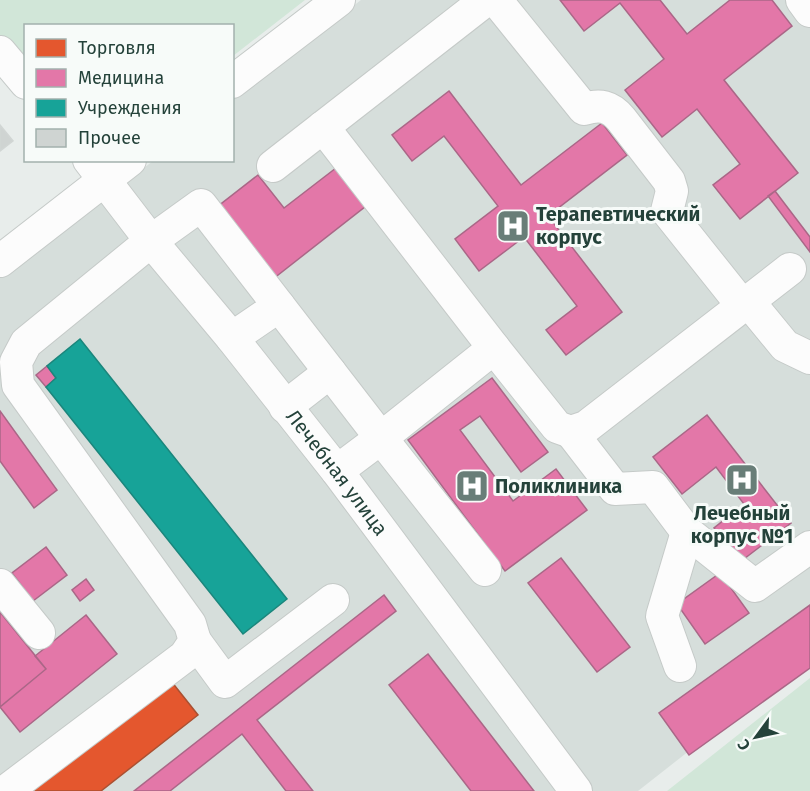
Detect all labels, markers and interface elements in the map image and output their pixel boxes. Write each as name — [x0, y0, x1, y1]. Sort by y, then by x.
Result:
legend — [24, 24, 234, 162]
text: Торговля — [78, 37, 156, 59]
text: Медицина — [78, 67, 164, 89]
text: Учреждения — [78, 97, 182, 119]
text: Прочее — [78, 127, 141, 149]
place label: Терапевтический корпус — [536, 202, 700, 249]
hospital icon: Терапевтический корпус — [495, 208, 531, 244]
street label: Лечебная улица — [281, 405, 393, 540]
hospital icon: Лечебный корпус №1 — [724, 462, 760, 498]
hospital icon: Поликлиника — [454, 468, 490, 504]
place label: Поликлиника — [495, 474, 622, 498]
place label: Лечебный корпус №1 — [691, 501, 793, 548]
north arrow — [726, 707, 786, 767]
text: С — [733, 735, 754, 754]

